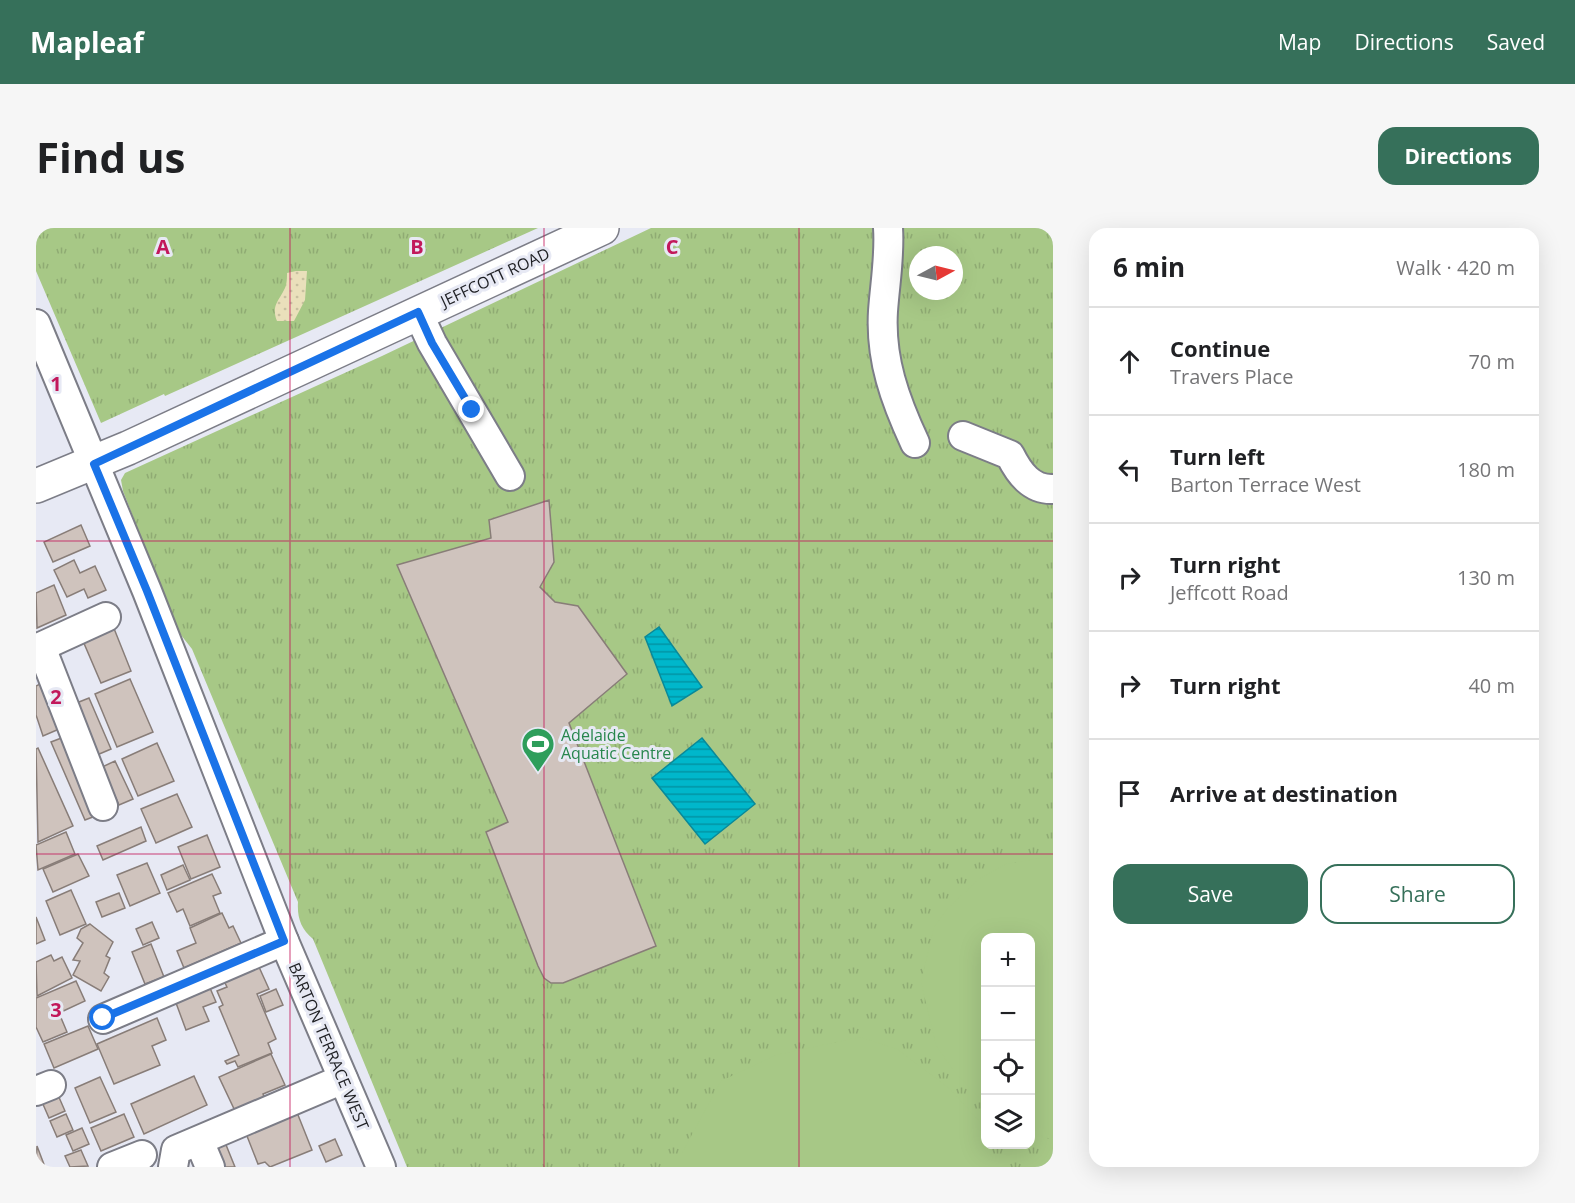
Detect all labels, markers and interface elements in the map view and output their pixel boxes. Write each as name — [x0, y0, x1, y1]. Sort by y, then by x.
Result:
text: Mapleaf — [30, 23, 144, 61]
text: Map — [1278, 28, 1321, 56]
text: Directions — [1354, 28, 1454, 56]
text: Saved — [1487, 28, 1545, 56]
button: Directions — [1378, 127, 1539, 185]
text: Find us — [36, 128, 185, 185]
text: A — [156, 233, 170, 260]
text: B — [410, 233, 424, 260]
text: C — [666, 233, 679, 260]
street label: JEFFCOTT ROAD — [435, 242, 553, 313]
north arrow — [909, 246, 963, 300]
text: 6 min — [1113, 249, 1185, 285]
text: Walk · 420 m — [1396, 254, 1515, 281]
text: Continue — [1170, 333, 1270, 363]
icon: ahead — [1113, 345, 1146, 378]
text: 70 m — [1468, 348, 1515, 375]
text: Travers Place — [1170, 363, 1293, 390]
text: 1 — [50, 370, 62, 397]
route end — [458, 396, 484, 422]
text: Turn left — [1170, 441, 1265, 471]
icon: left — [1113, 453, 1146, 486]
text: 180 m — [1457, 456, 1515, 483]
text: Barton Terrace West — [1170, 471, 1361, 498]
text: Turn right — [1170, 549, 1281, 579]
icon: right — [1113, 561, 1146, 594]
text: 130 m — [1457, 564, 1515, 591]
text: Jeffcott Road — [1170, 579, 1289, 606]
icon: right — [1113, 669, 1146, 702]
text: Turn right — [1170, 670, 1281, 700]
text: 40 m — [1468, 672, 1515, 699]
text: 2 — [50, 683, 62, 710]
place label: Adelaide Aquatic Centre — [561, 724, 671, 764]
sports icon: Adelaide Aquatic Centre — [520, 726, 556, 773]
icon: arrive — [1113, 777, 1146, 810]
text: Arrive at destination — [1170, 778, 1398, 808]
button: Save — [1113, 864, 1308, 924]
button: Share — [1320, 864, 1515, 924]
map controls — [981, 933, 1035, 1149]
button: + — [981, 933, 1035, 987]
street label: BARTON TERRACE WEST — [284, 959, 374, 1133]
button: − — [981, 987, 1035, 1041]
text: 3 — [50, 996, 62, 1023]
route start — [89, 1004, 115, 1030]
button: locate — [981, 1041, 1035, 1095]
button: layers — [981, 1095, 1035, 1149]

